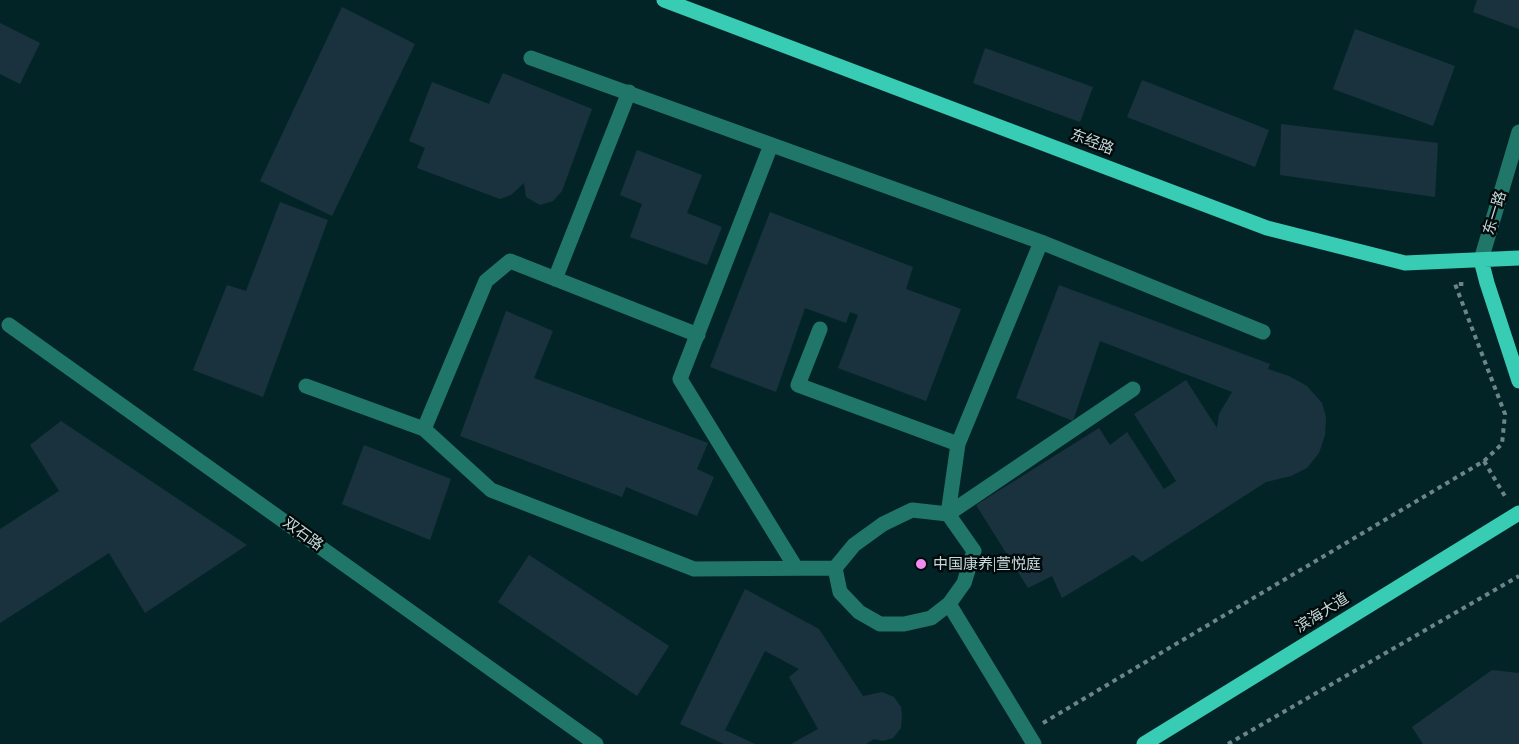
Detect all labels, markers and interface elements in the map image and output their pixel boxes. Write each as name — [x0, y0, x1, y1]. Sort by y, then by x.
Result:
street label: 东经路 — [1068, 126, 1116, 158]
street label: 东一路 — [1480, 189, 1510, 237]
street label: 双石路 — [280, 513, 326, 555]
place label: 中国康养|萱悦庭 — [933, 555, 1041, 573]
marker: 中国康养|萱悦庭 — [914, 557, 928, 571]
street label: 滨海大道 — [1292, 589, 1352, 637]

